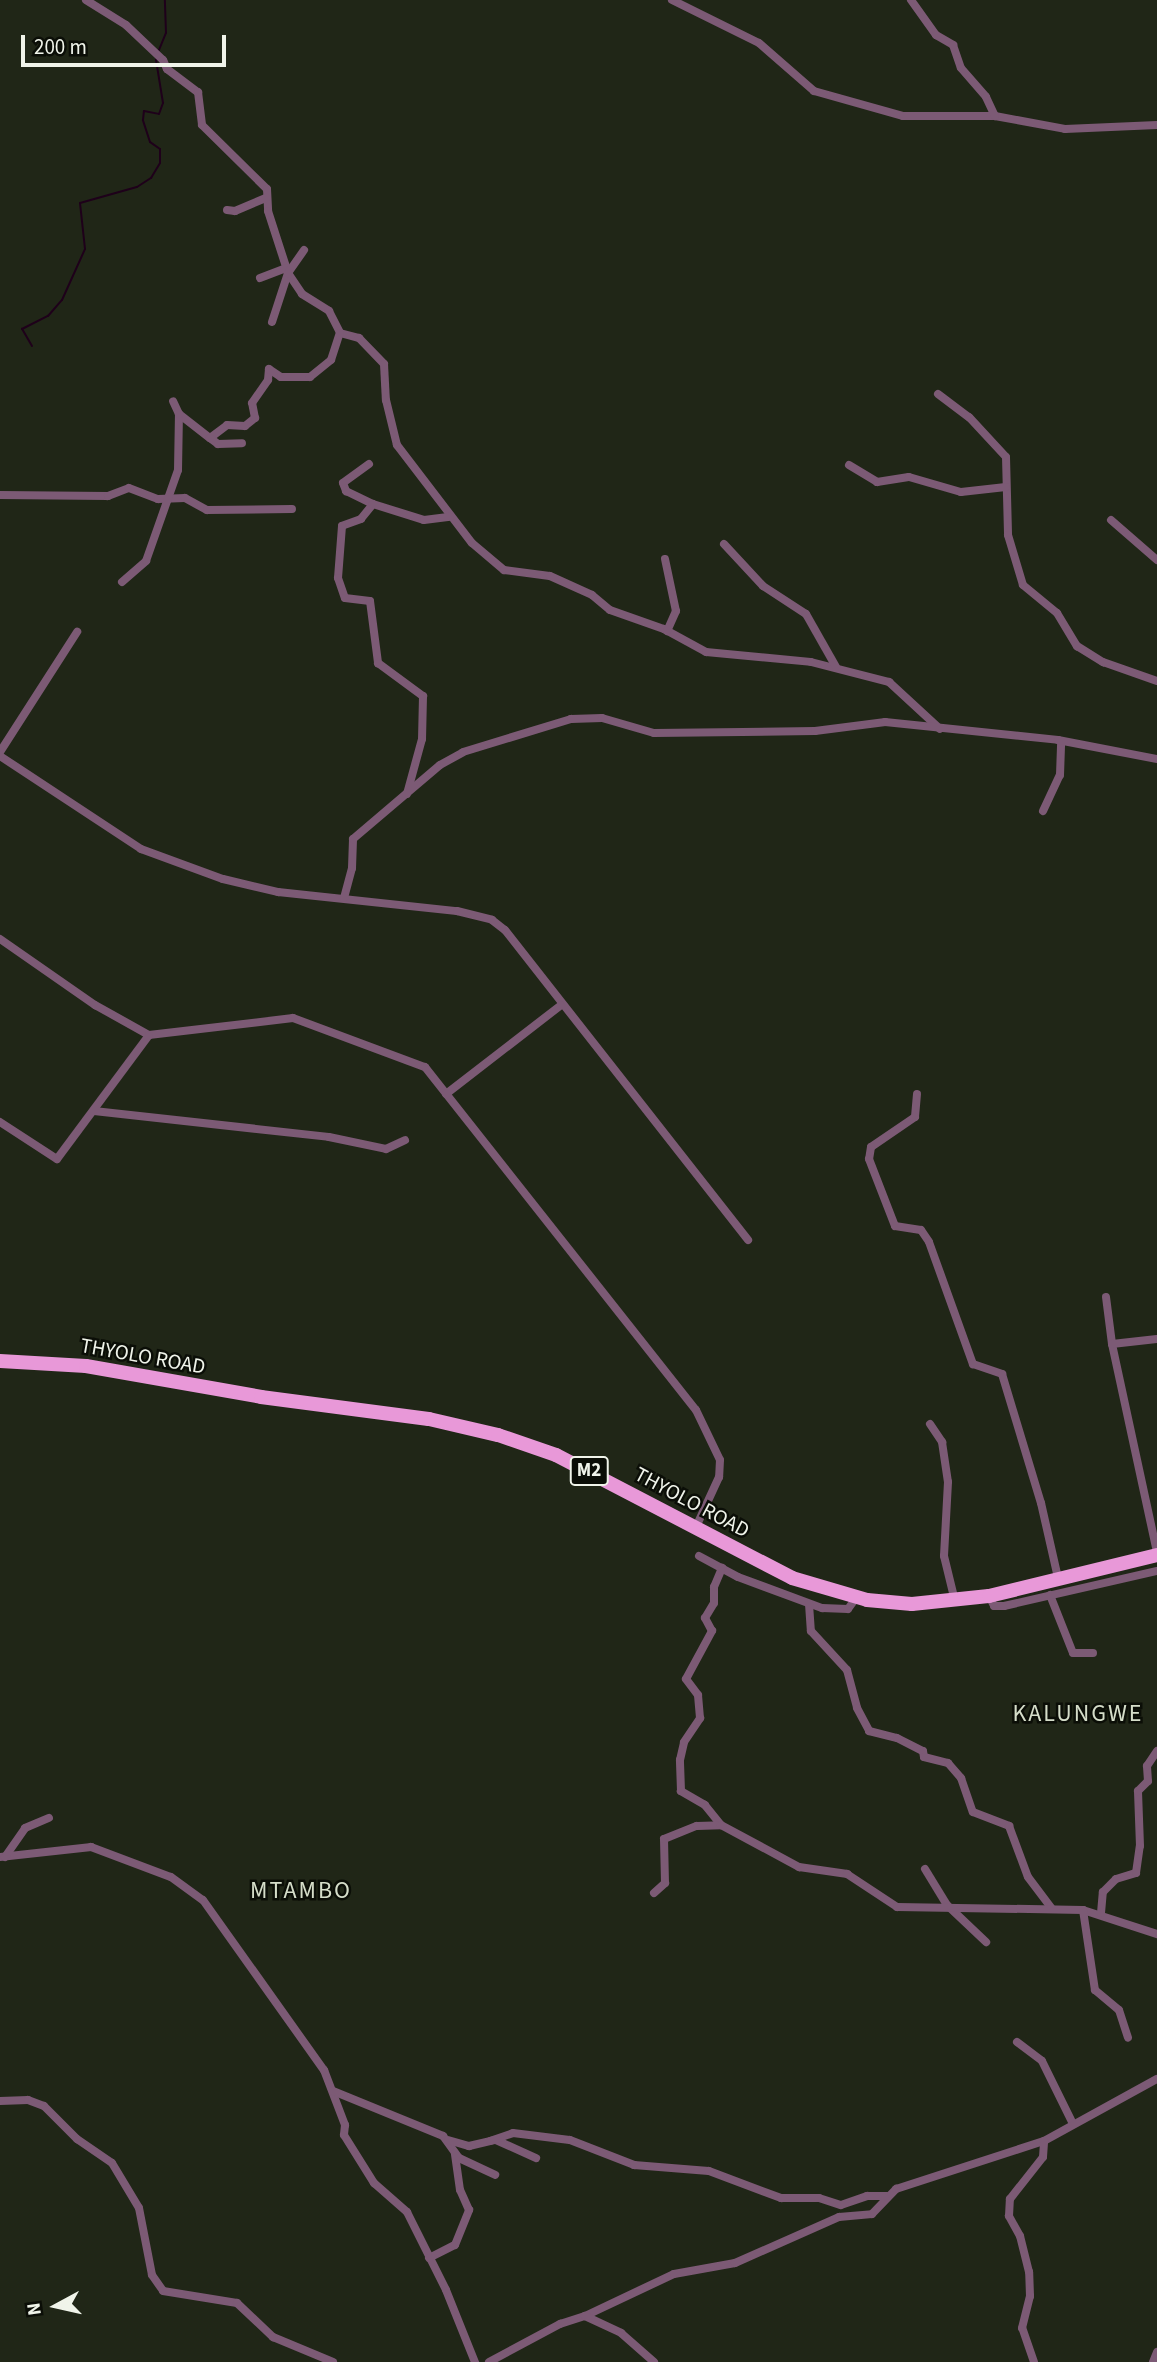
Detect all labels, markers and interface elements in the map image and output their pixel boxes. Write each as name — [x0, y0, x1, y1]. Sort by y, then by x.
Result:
scale bar — [24, 21, 229, 65]
text: 200 m — [34, 32, 87, 62]
street label: THYOLO ROAD — [79, 1333, 207, 1379]
road number: M2 — [568, 1456, 610, 1486]
street label: THYOLO ROAD — [630, 1461, 754, 1543]
district label: KALUNGWE — [1014, 1700, 1142, 1728]
district label: MTAMBO — [251, 1877, 351, 1905]
north arrow — [21, 2271, 91, 2341]
text: N — [20, 2301, 49, 2317]

